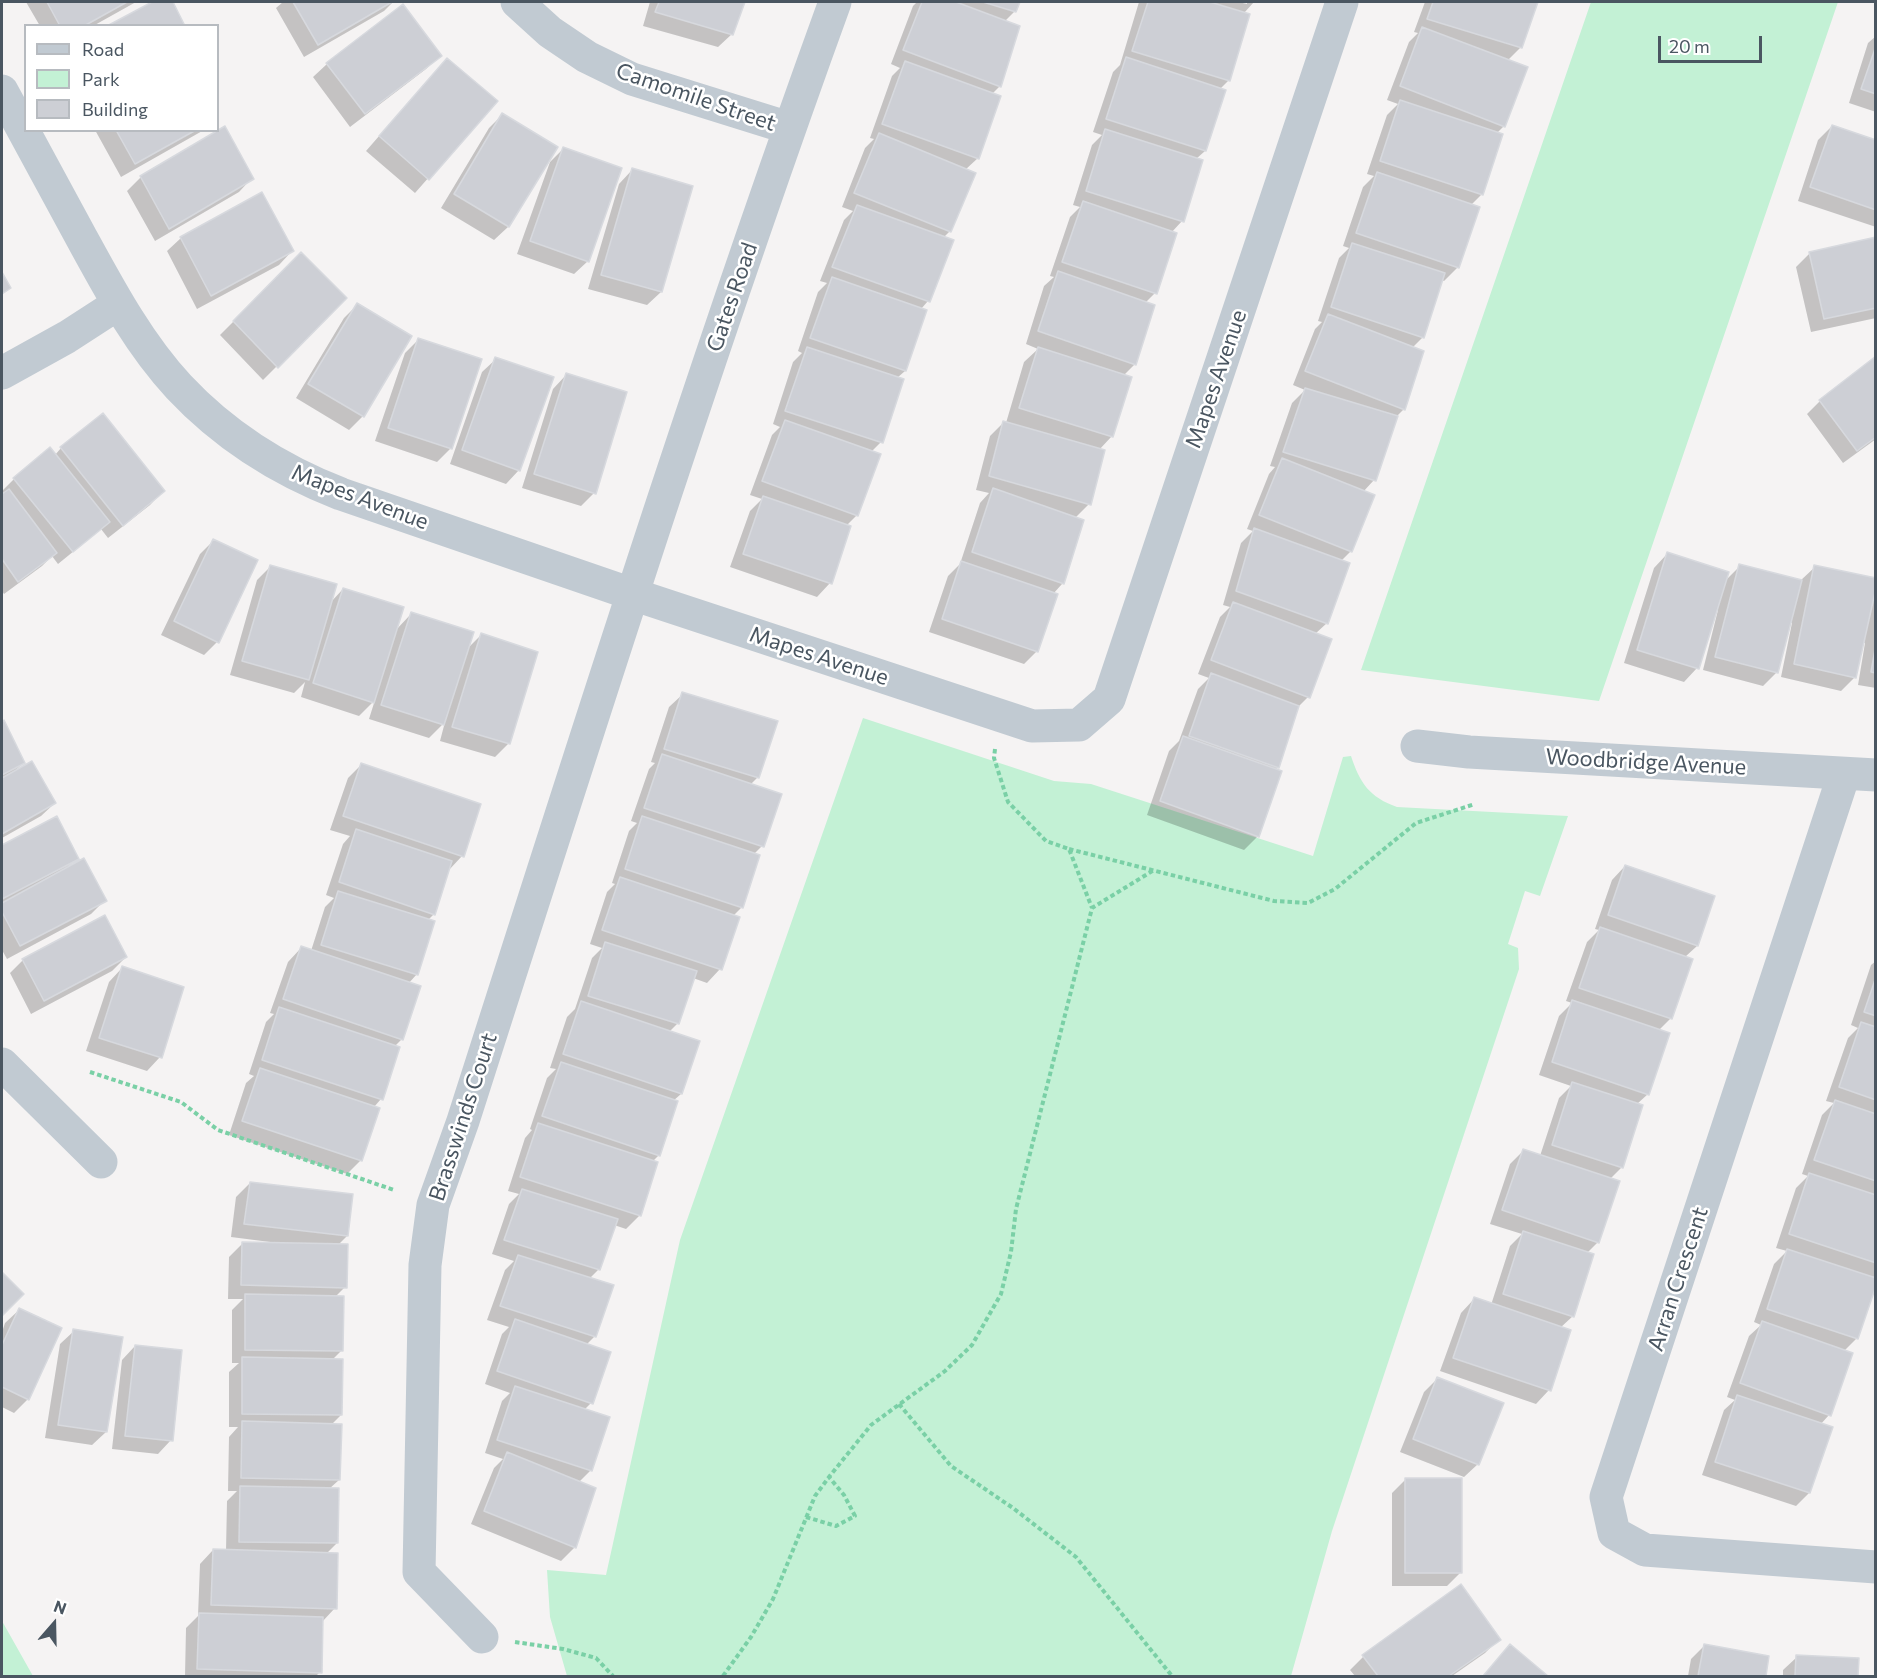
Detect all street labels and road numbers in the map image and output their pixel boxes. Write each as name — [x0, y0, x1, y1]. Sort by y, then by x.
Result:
street label: Camomile Street — [613, 57, 779, 137]
street label: Gates Road — [701, 239, 763, 355]
street label: Mapes Avenue — [1180, 306, 1252, 452]
street label: Mapes Avenue — [288, 459, 432, 535]
street label: Mapes Avenue — [746, 621, 892, 691]
street label: Woodbridge Avenue — [1545, 744, 1747, 780]
street label: Brasswinds Court — [423, 1030, 503, 1204]
street label: Arran Crescent — [1642, 1204, 1714, 1354]

